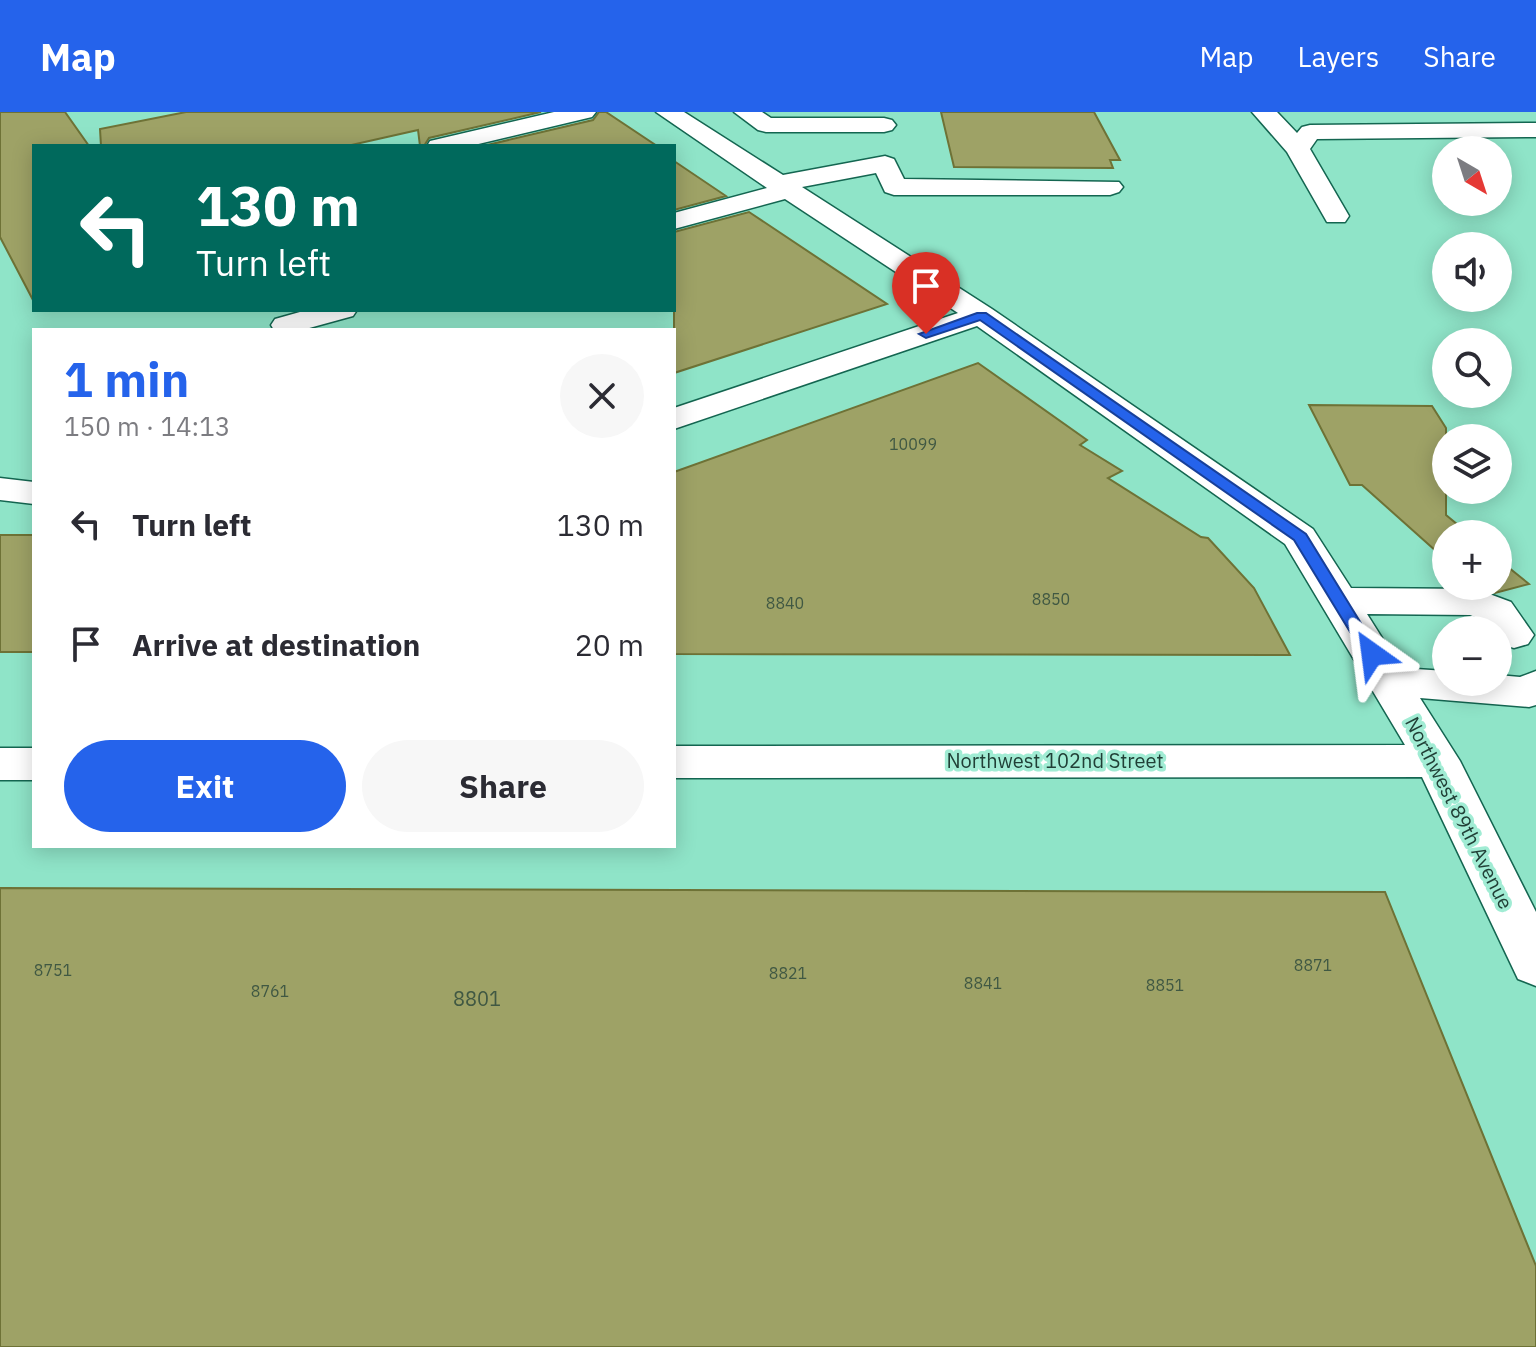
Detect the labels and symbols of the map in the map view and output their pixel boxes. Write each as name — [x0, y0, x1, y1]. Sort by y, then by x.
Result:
north arrow — [1432, 136, 1512, 216]
pin — [892, 252, 960, 334]
house number: 10099 — [889, 434, 937, 454]
house number: 8850 — [1032, 589, 1070, 609]
house number: 8840 — [766, 593, 804, 613]
position arrow — [1330, 612, 1414, 696]
street label: Northwest 89th Avenue — [1399, 712, 1520, 914]
street label: Northwest 102nd Street — [946, 747, 1164, 774]
house number: 8871 — [1294, 955, 1332, 975]
house number: 8751 — [34, 960, 72, 980]
house number: 8821 — [769, 963, 807, 983]
house number: 8841 — [964, 973, 1002, 993]
house number: 8851 — [1146, 975, 1184, 995]
house number: 8761 — [251, 981, 289, 1001]
house number: 8801 — [453, 985, 501, 1012]

